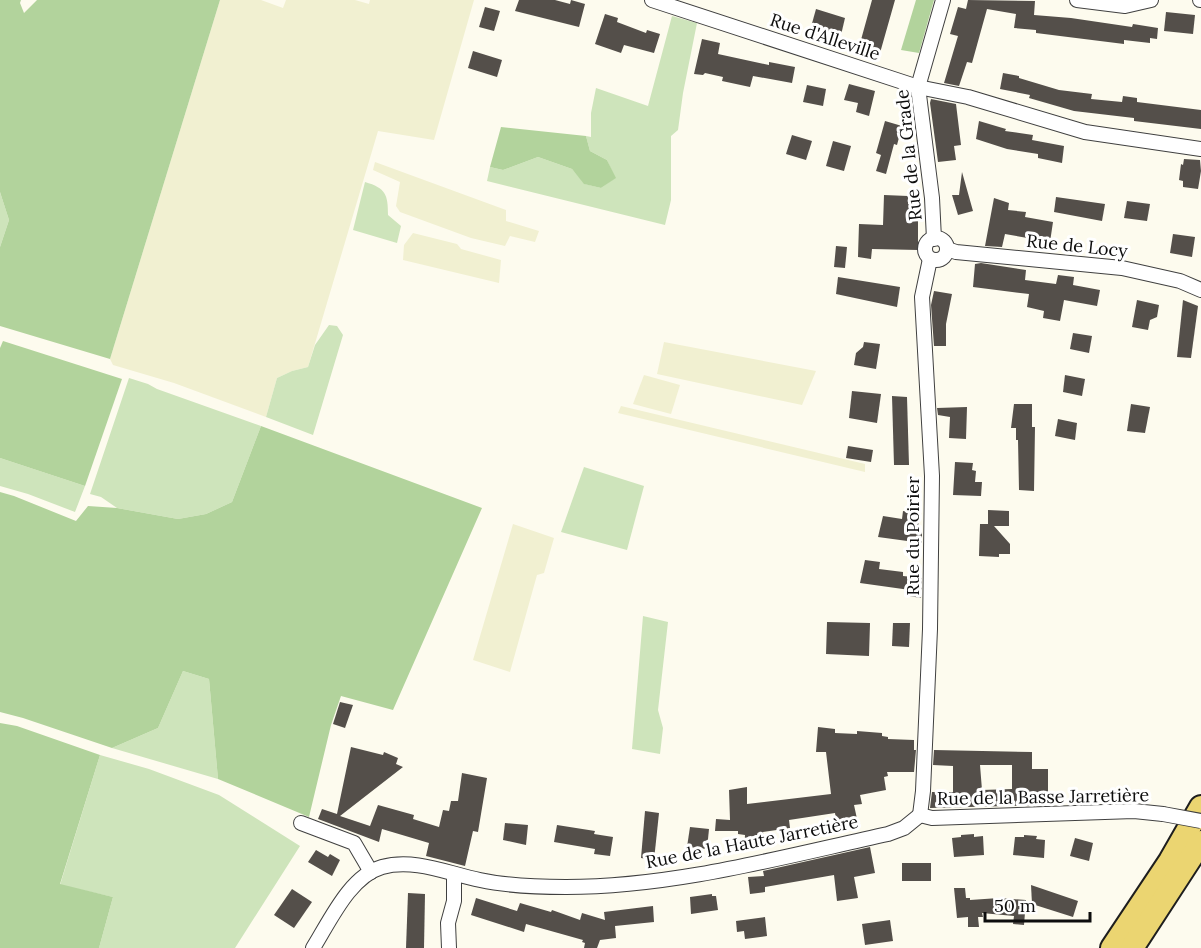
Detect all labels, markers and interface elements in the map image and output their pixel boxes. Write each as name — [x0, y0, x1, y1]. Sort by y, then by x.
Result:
street label: Rue d'Alleville — [767, 8, 883, 65]
street label: Rue de la Grade — [890, 88, 927, 222]
street label: Rue de Locy — [1025, 229, 1129, 262]
street label: Rue du Poirier — [901, 476, 924, 596]
street label: Rue de la Basse Jarretière — [937, 783, 1150, 810]
street label: Rue de la Haute Jarretière — [644, 810, 860, 873]
scale bar — [985, 885, 1090, 923]
text: 50 m — [994, 894, 1036, 917]

